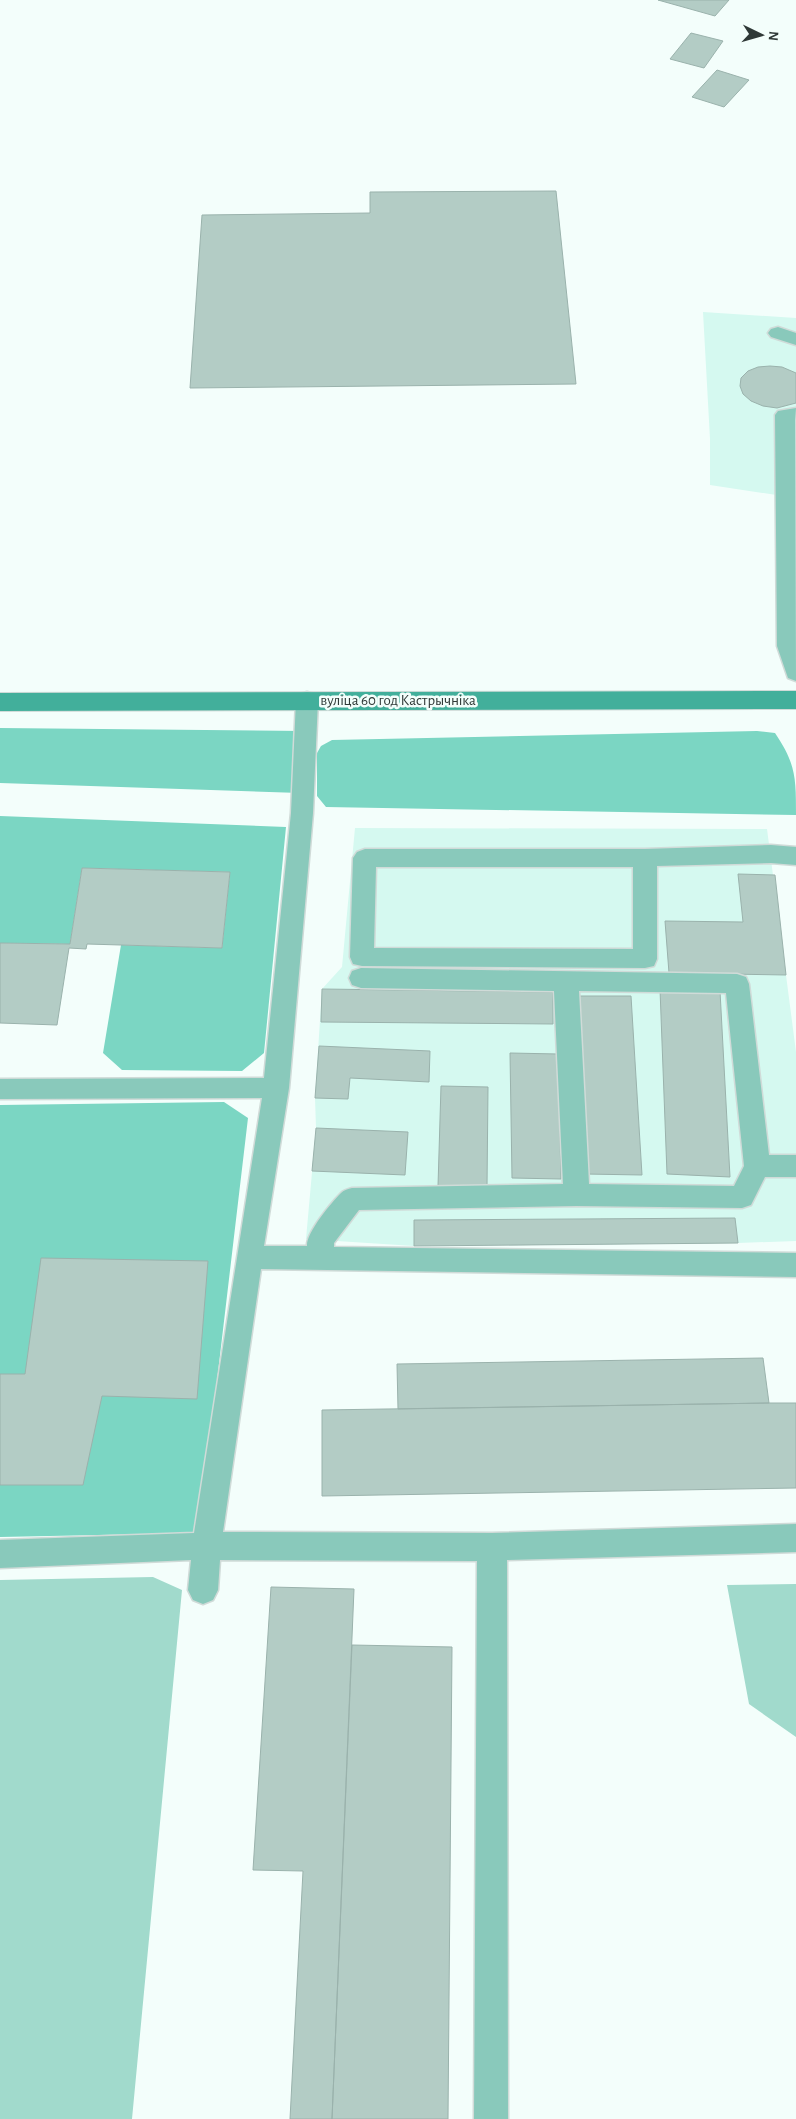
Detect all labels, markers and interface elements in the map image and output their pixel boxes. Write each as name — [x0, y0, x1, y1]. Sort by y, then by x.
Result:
north arrow — [736, 10, 786, 60]
text: N — [766, 31, 780, 42]
street label: вуліца 60 год Кастрычніка — [320, 693, 476, 708]

